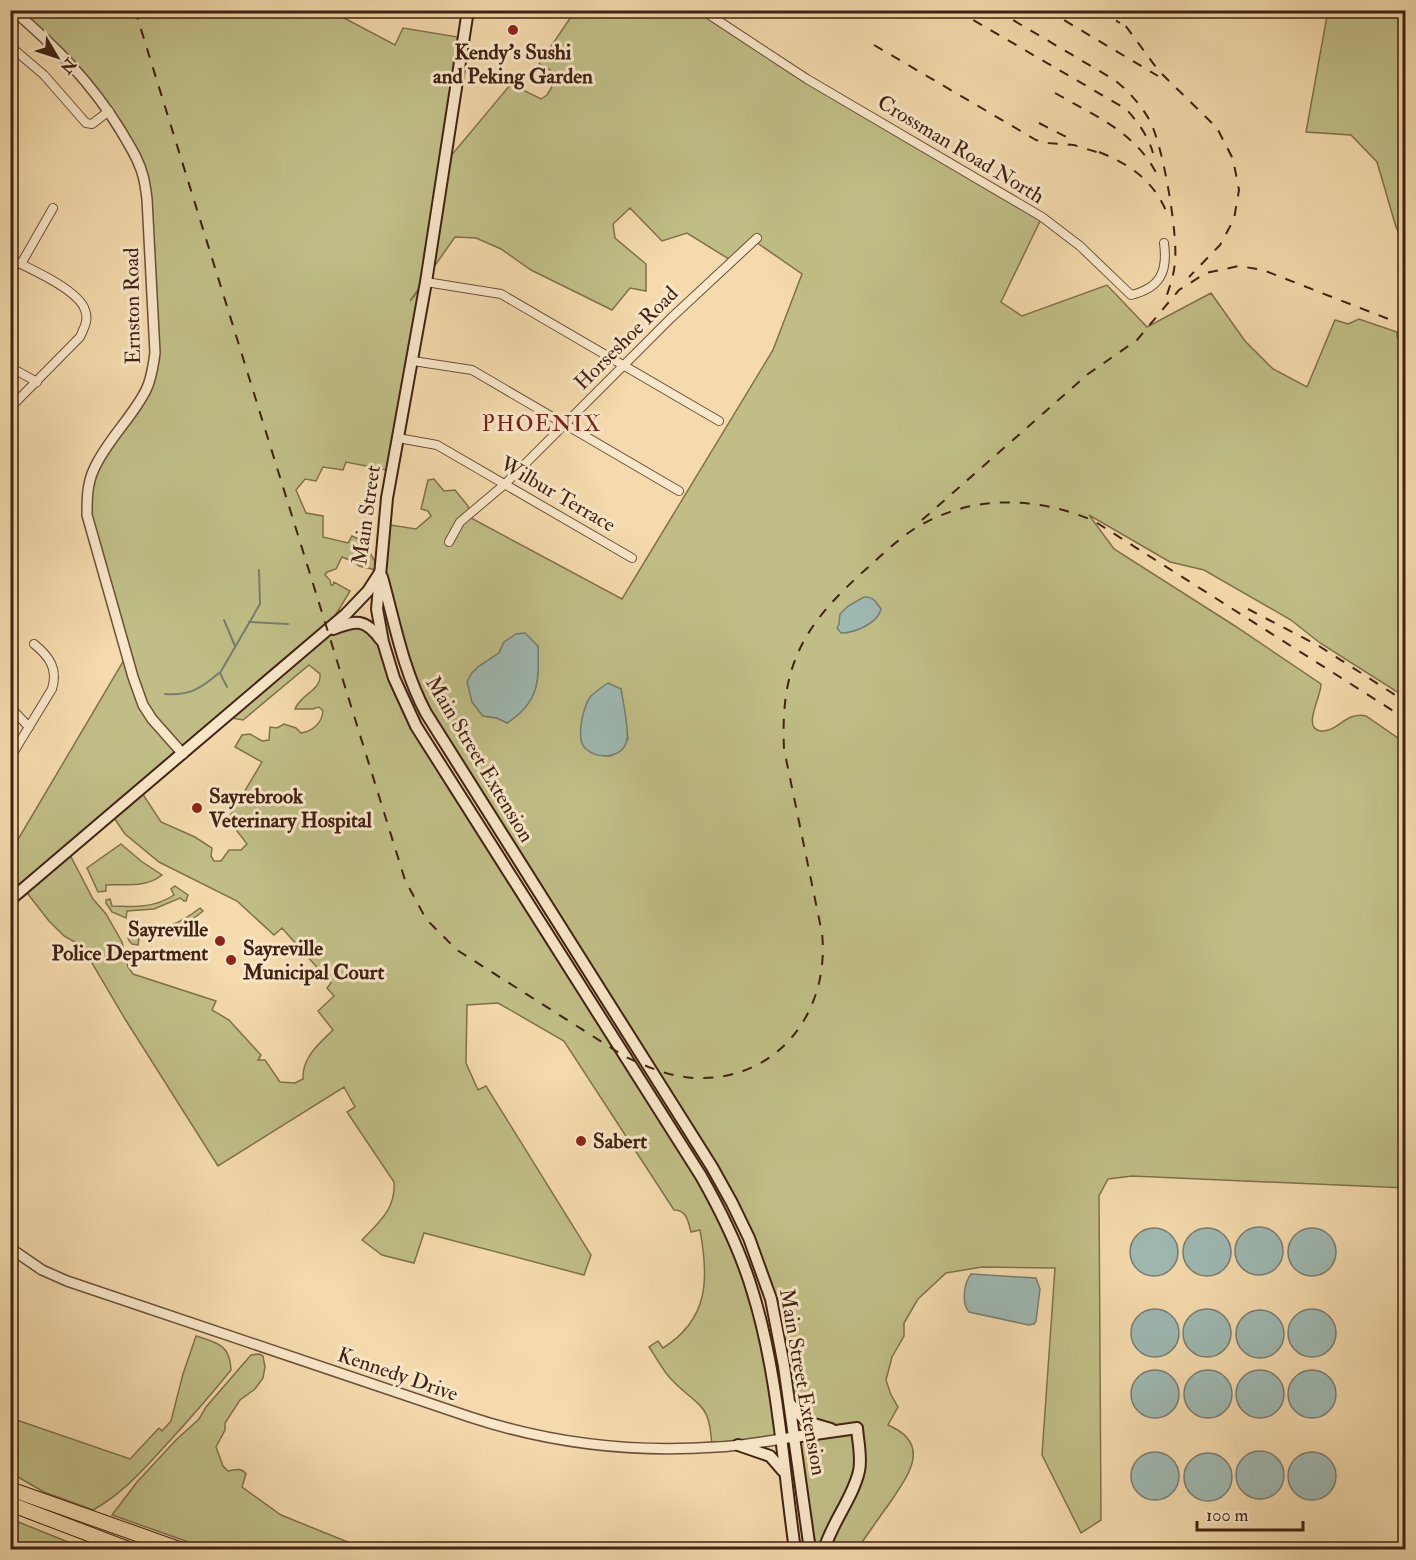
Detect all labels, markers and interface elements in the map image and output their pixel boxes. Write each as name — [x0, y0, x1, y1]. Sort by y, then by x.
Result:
marker: Kendy's Sushi and Peking Garden — [506, 23, 520, 37]
north arrow — [27, 27, 87, 87]
place label: Kendy's Sushi and Peking Garden — [433, 39, 593, 90]
text: N — [55, 53, 81, 78]
street label: Crossman Road North — [872, 89, 1049, 210]
street label: Ernston Road — [118, 247, 147, 365]
street label: Horseshoe Road — [569, 280, 685, 396]
district label: PHOENIX — [482, 410, 602, 438]
street label: Wilbur Terrace — [494, 450, 620, 538]
street label: Main Street — [346, 463, 387, 567]
street label: Main Street Extension — [419, 671, 540, 847]
place label: Sayrebrook Veterinary Hospital — [208, 783, 372, 834]
marker: Sayrebrook Veterinary Hospital — [190, 801, 204, 815]
place label: Sayreville Police Department — [51, 916, 208, 967]
marker: Sayreville Police Department — [213, 934, 227, 948]
place label: Sayreville Municipal Court — [242, 935, 384, 986]
marker: Sayreville Municipal Court — [224, 953, 238, 967]
place label: Sabert — [593, 1128, 647, 1155]
marker: Sabert — [574, 1134, 588, 1148]
street label: Main Street Extension — [773, 1287, 832, 1478]
street label: Kennedy Drive — [334, 1341, 462, 1408]
scale bar — [1197, 1494, 1304, 1532]
text: 100 m — [1206, 1504, 1249, 1527]

